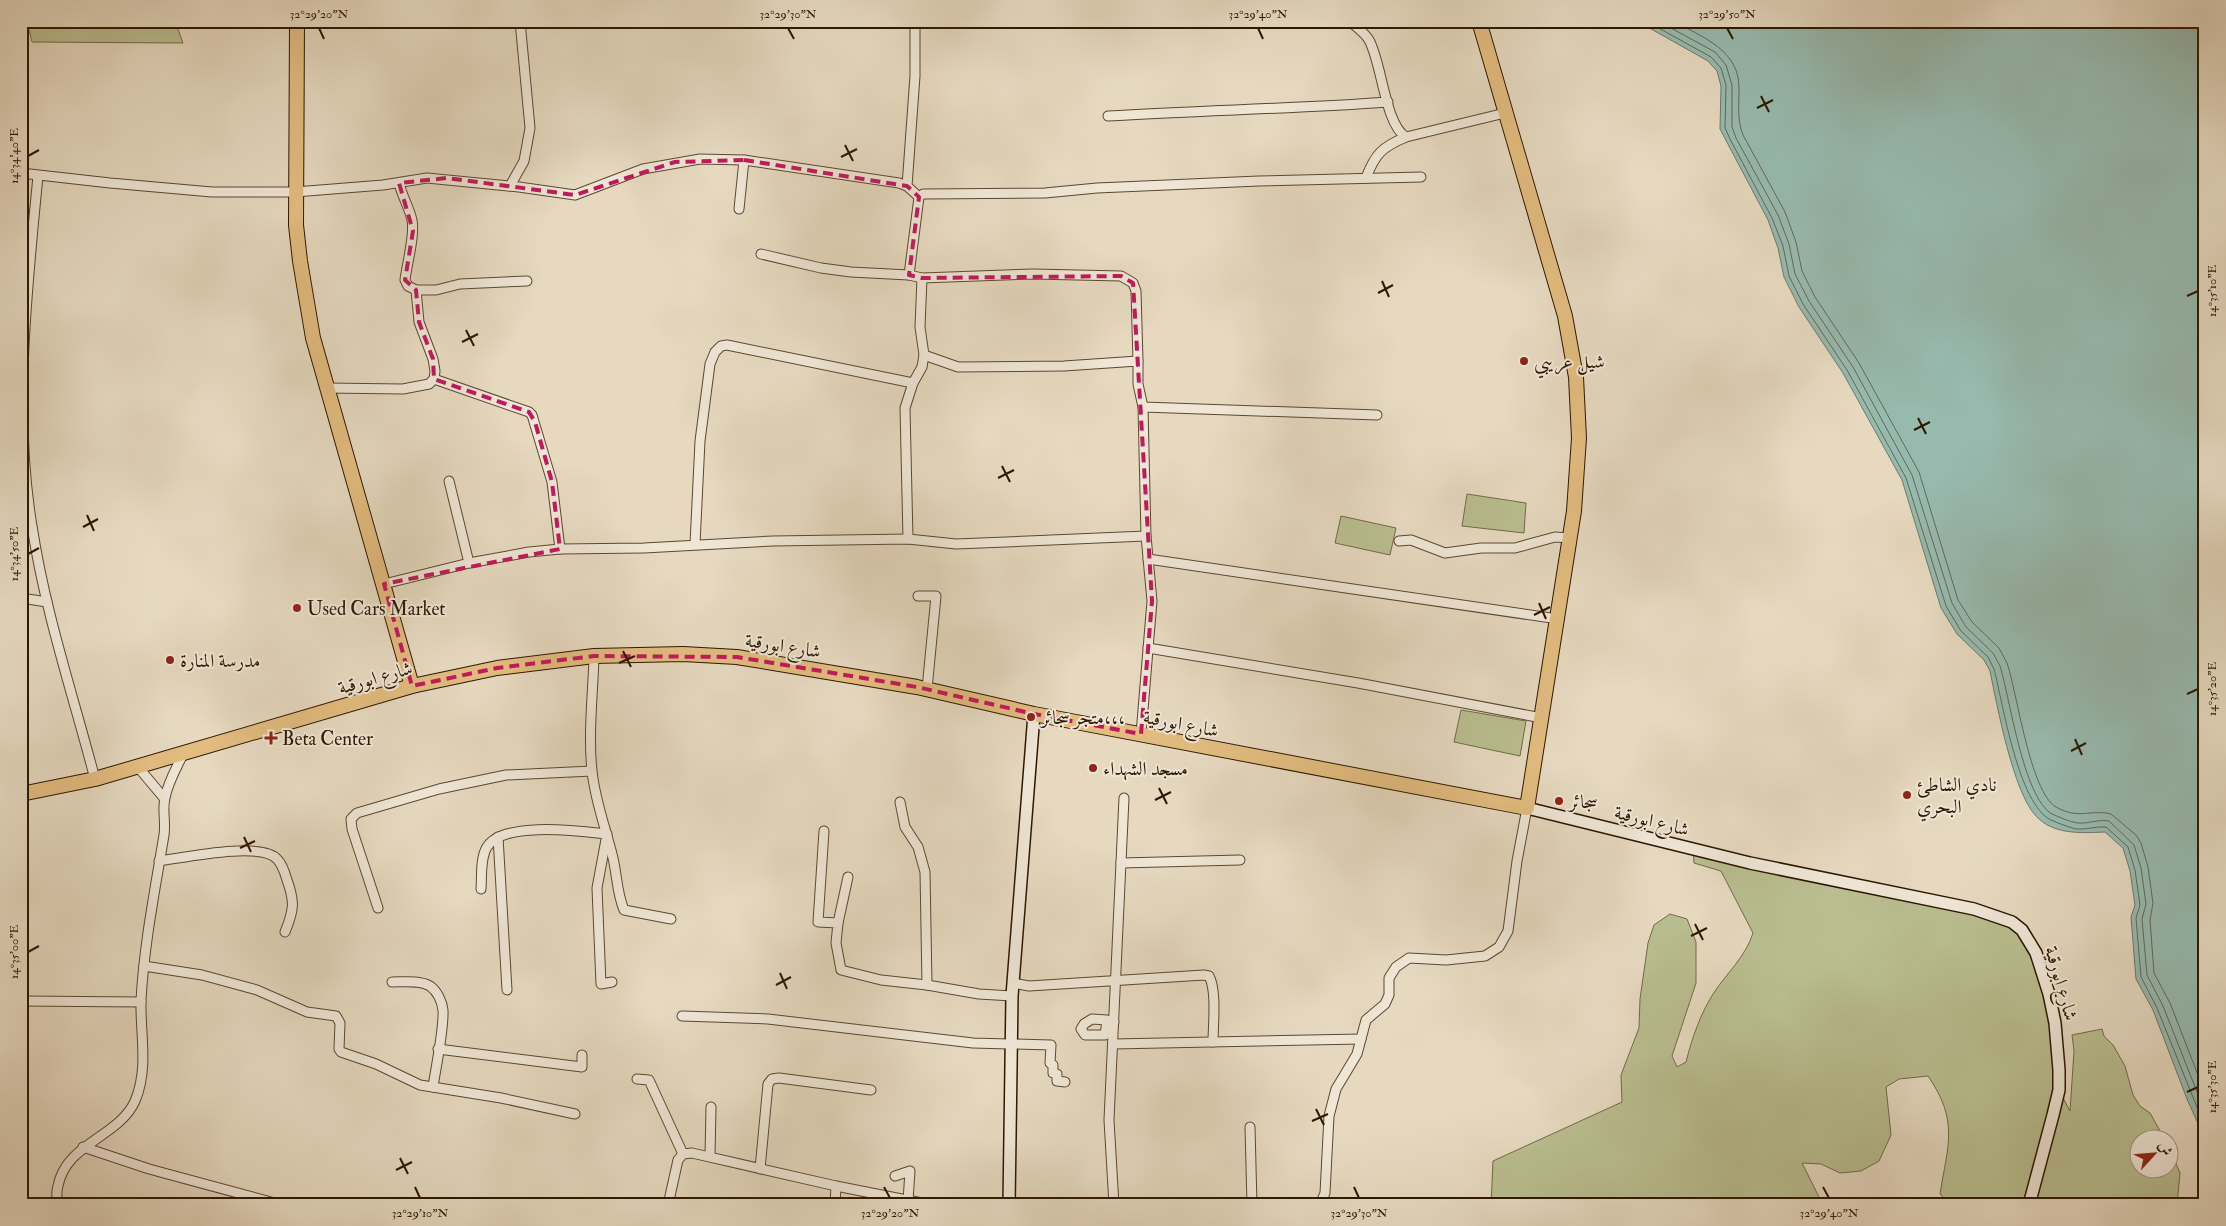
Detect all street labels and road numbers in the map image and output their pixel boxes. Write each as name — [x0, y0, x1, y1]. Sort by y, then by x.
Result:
street label: شارع ابورقية — [743, 628, 822, 667]
street label: شارع ابورقية — [335, 656, 416, 703]
street label: شارع ابورقية — [1140, 705, 1221, 746]
street label: شارع ابورقية — [1611, 800, 1692, 845]
street label: شارع ابورقية — [2036, 943, 2083, 1024]

